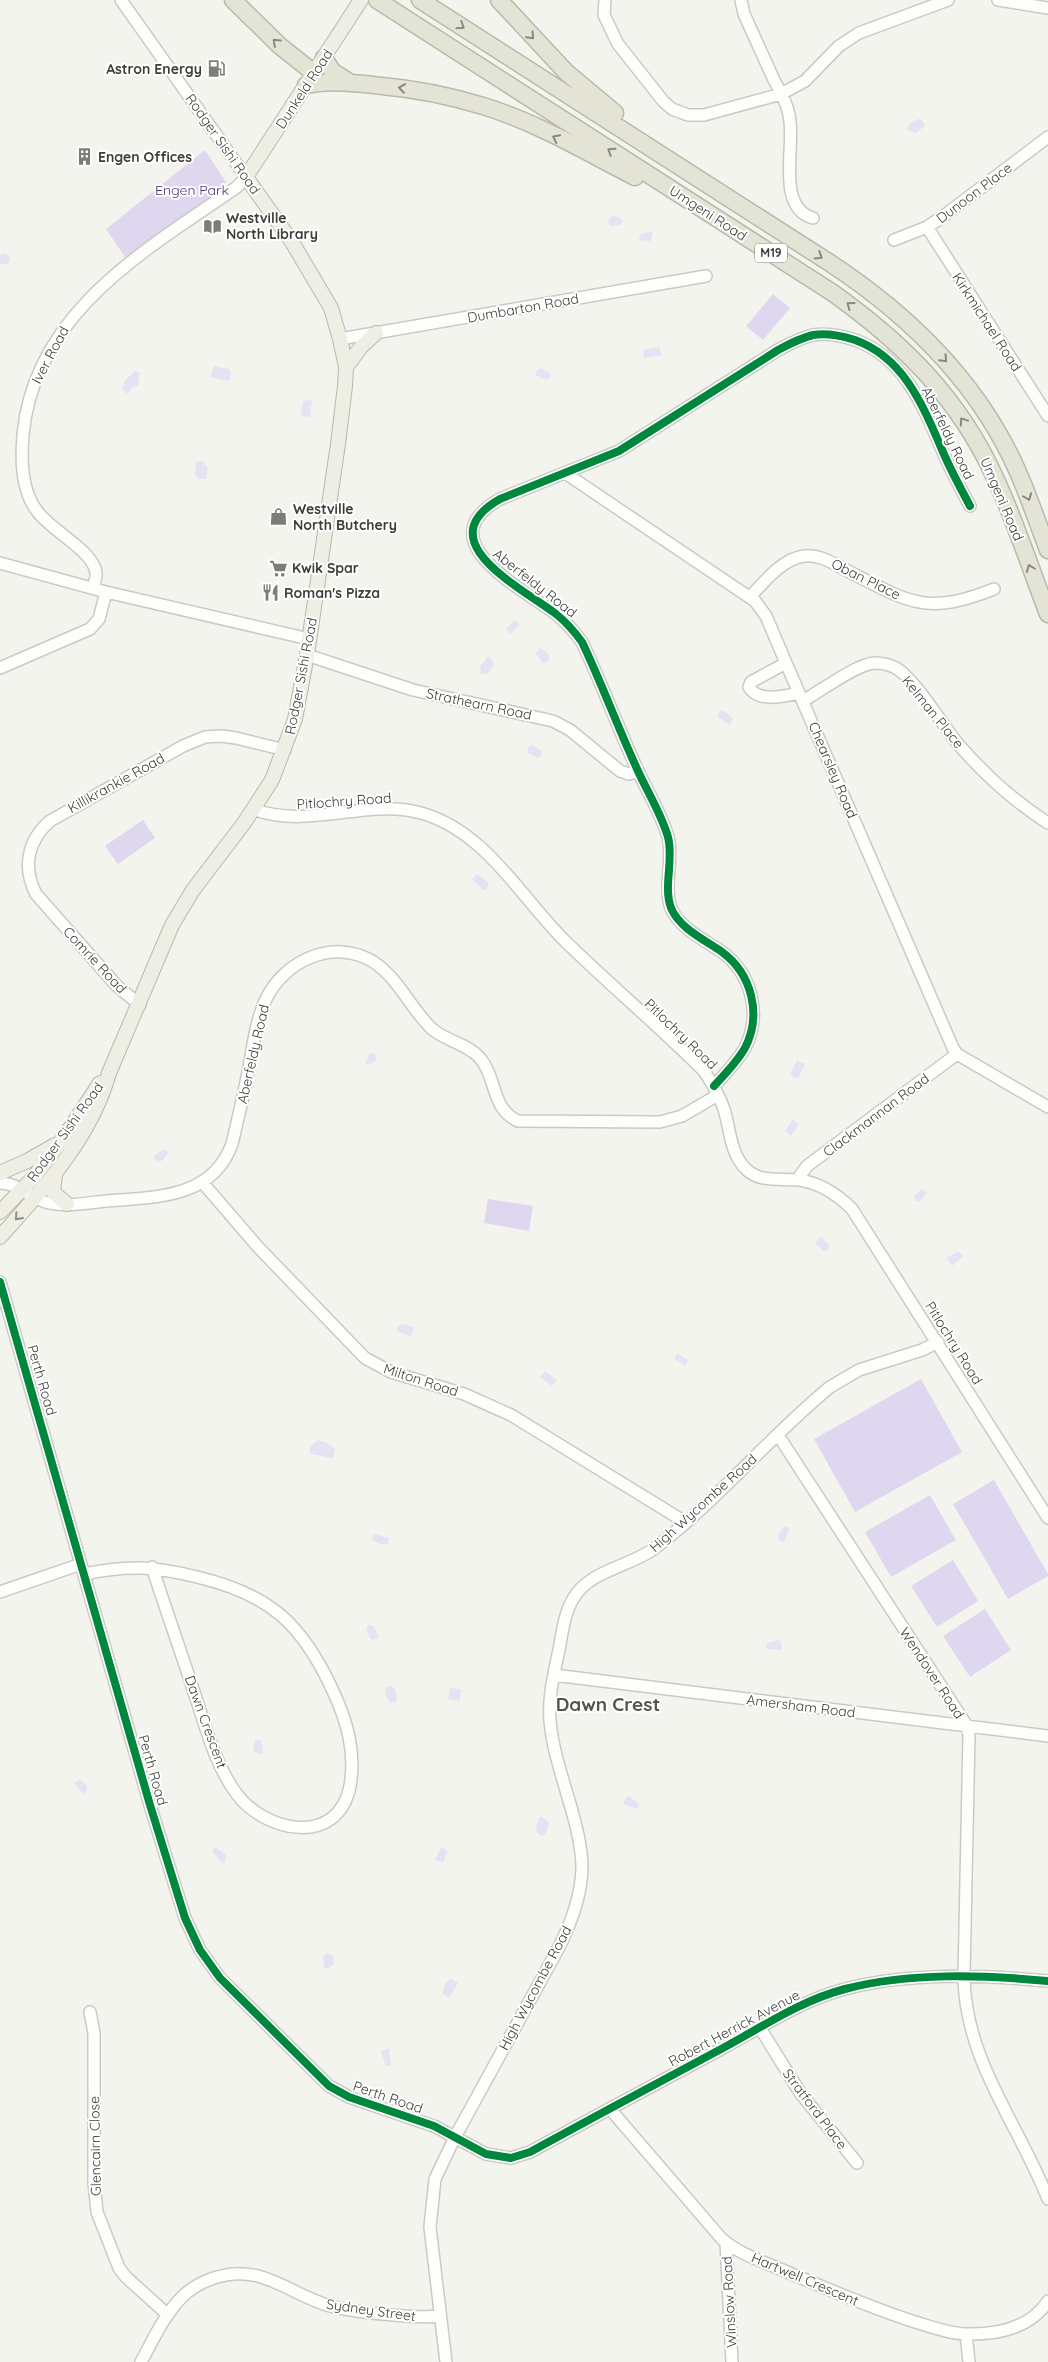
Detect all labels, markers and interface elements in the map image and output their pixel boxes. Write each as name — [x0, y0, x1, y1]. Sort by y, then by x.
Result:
one-way arrow — [456, 20, 465, 30]
one-way arrow — [525, 31, 534, 40]
one-way arrow — [273, 39, 282, 48]
street label: Dunkeld Road — [272, 46, 336, 132]
fuel station icon: Astron Energy — [206, 59, 226, 79]
place label: Astron Energy — [106, 60, 202, 78]
one-way arrow — [398, 84, 406, 94]
street label: Rodger Sishi Road — [182, 90, 264, 198]
one-way arrow — [552, 134, 561, 144]
building icon: Engen Offices — [74, 147, 94, 167]
one-way arrow — [607, 147, 616, 157]
place label: Engen Offices — [98, 148, 192, 166]
street label: Dunoon Place — [933, 159, 1015, 227]
park label: Engen Park — [155, 181, 229, 199]
street label: Umgeni Road — [666, 181, 750, 245]
place label: Westville North Library — [226, 209, 318, 243]
library icon: Westville North Library — [202, 216, 222, 236]
road number: M19 — [755, 244, 787, 262]
one-way arrow — [813, 249, 822, 259]
street label: Kirkmichael Road — [948, 269, 1026, 375]
street label: Dumbarton Road — [466, 289, 580, 327]
one-way arrow — [846, 302, 856, 311]
street label: Iver Road — [27, 323, 73, 387]
one-way arrow — [938, 353, 947, 362]
street label: Aberfeldy Road — [918, 384, 978, 482]
one-way arrow — [960, 417, 969, 427]
street label: Umgeni Road — [976, 455, 1028, 543]
one-way arrow — [1022, 492, 1032, 500]
place label: Westville North Butchery — [293, 500, 397, 534]
shop icon: Westville North Butchery — [269, 507, 289, 527]
street label: Aberfeldy Road — [490, 545, 580, 621]
street label: Oban Place — [828, 555, 904, 604]
supermarket icon: Kwik Spar — [268, 558, 288, 578]
place label: Kwik Spar — [292, 559, 359, 577]
one-way arrow — [1026, 564, 1037, 573]
restaurant icon: Roman's Pizza — [260, 583, 280, 603]
place label: Roman's Pizza — [284, 584, 380, 602]
street label: Rodger Sishi Road — [281, 616, 321, 736]
street label: Kelman Place — [898, 672, 968, 752]
street label: Strathearn Road — [425, 684, 533, 724]
street label: Chearsley Road — [805, 719, 861, 821]
street label: Killikrankie Road — [64, 749, 168, 817]
street label: Pitlochry Road — [296, 789, 392, 813]
street label: Comrie Road — [59, 923, 131, 997]
street label: Pitlochry Road — [641, 995, 721, 1073]
street label: Aberfeldy Road — [233, 1003, 273, 1105]
street label: Clackmannan Road — [819, 1069, 933, 1161]
street label: Rodger Sishi Road — [23, 1079, 107, 1185]
one-way arrow — [15, 1212, 24, 1221]
street label: Pitlochry Road — [921, 1298, 987, 1388]
street label: Perth Road — [23, 1343, 61, 1417]
street label: Milton Road — [381, 1359, 461, 1401]
street label: High Wycombe Road — [646, 1450, 760, 1556]
street label: Wendover Road — [896, 1624, 968, 1722]
street label: Dawn Crescent — [181, 1673, 231, 1771]
street label: Amersham Road — [746, 1690, 856, 1722]
district label: Dawn Crest — [556, 1692, 660, 1716]
street label: Perth Road — [134, 1733, 172, 1807]
street label: High Wycombe Road — [495, 1923, 575, 2053]
street label: Robert Herrick Avenue — [665, 1986, 803, 2070]
street label: Stratford Place — [779, 2065, 851, 2153]
street label: Perth Road — [351, 2077, 425, 2117]
street label: Glencairn Close — [85, 2096, 105, 2196]
street label: Hartwell Crescent — [749, 2248, 862, 2310]
street label: Winslow Road — [718, 2256, 740, 2348]
street label: Sydney Street — [325, 2295, 417, 2325]

